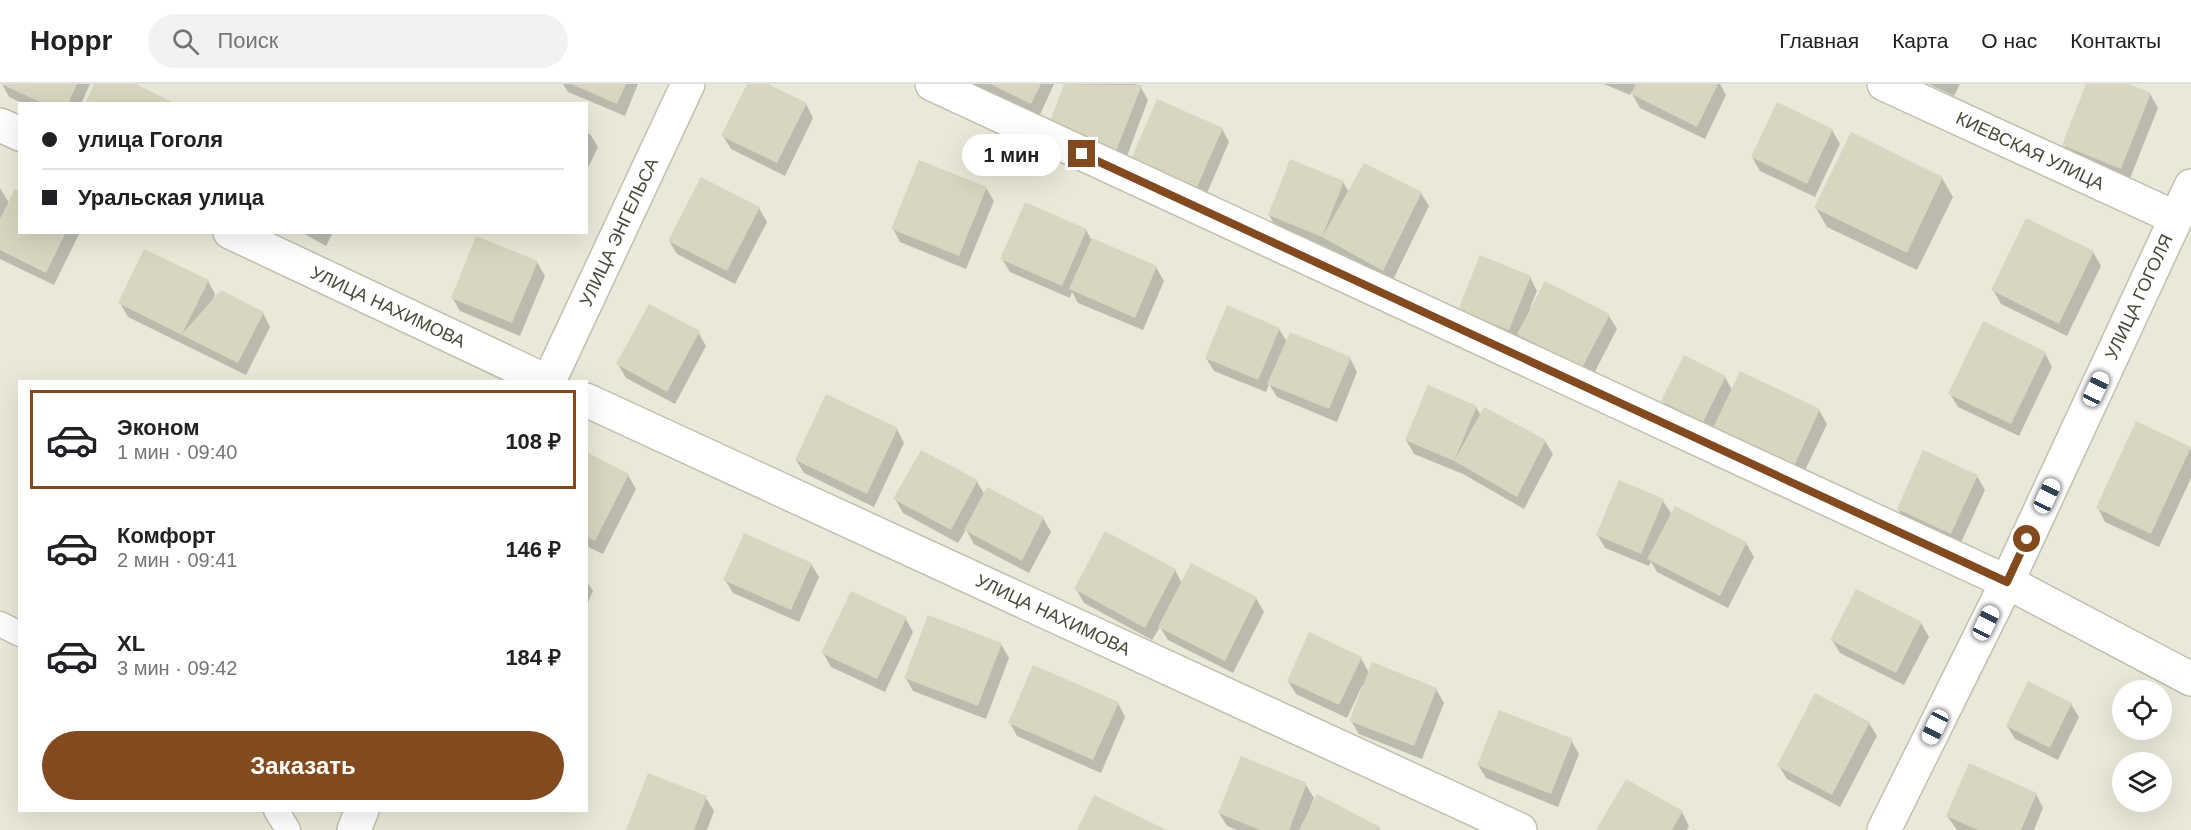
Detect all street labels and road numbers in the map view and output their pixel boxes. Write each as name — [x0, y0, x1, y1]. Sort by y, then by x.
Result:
street label: КИЕВСКАЯ УЛИЦА — [1953, 108, 2107, 194]
street label: УЛИЦА ЭНГЕЛЬСА — [576, 155, 662, 309]
street label: УЛИЦА ГОГОЛЯ — [2101, 231, 2177, 363]
street label: УЛИЦА НАХИМОВА — [308, 262, 468, 352]
street label: УЛИЦА НАХИМОВА — [973, 570, 1133, 660]

